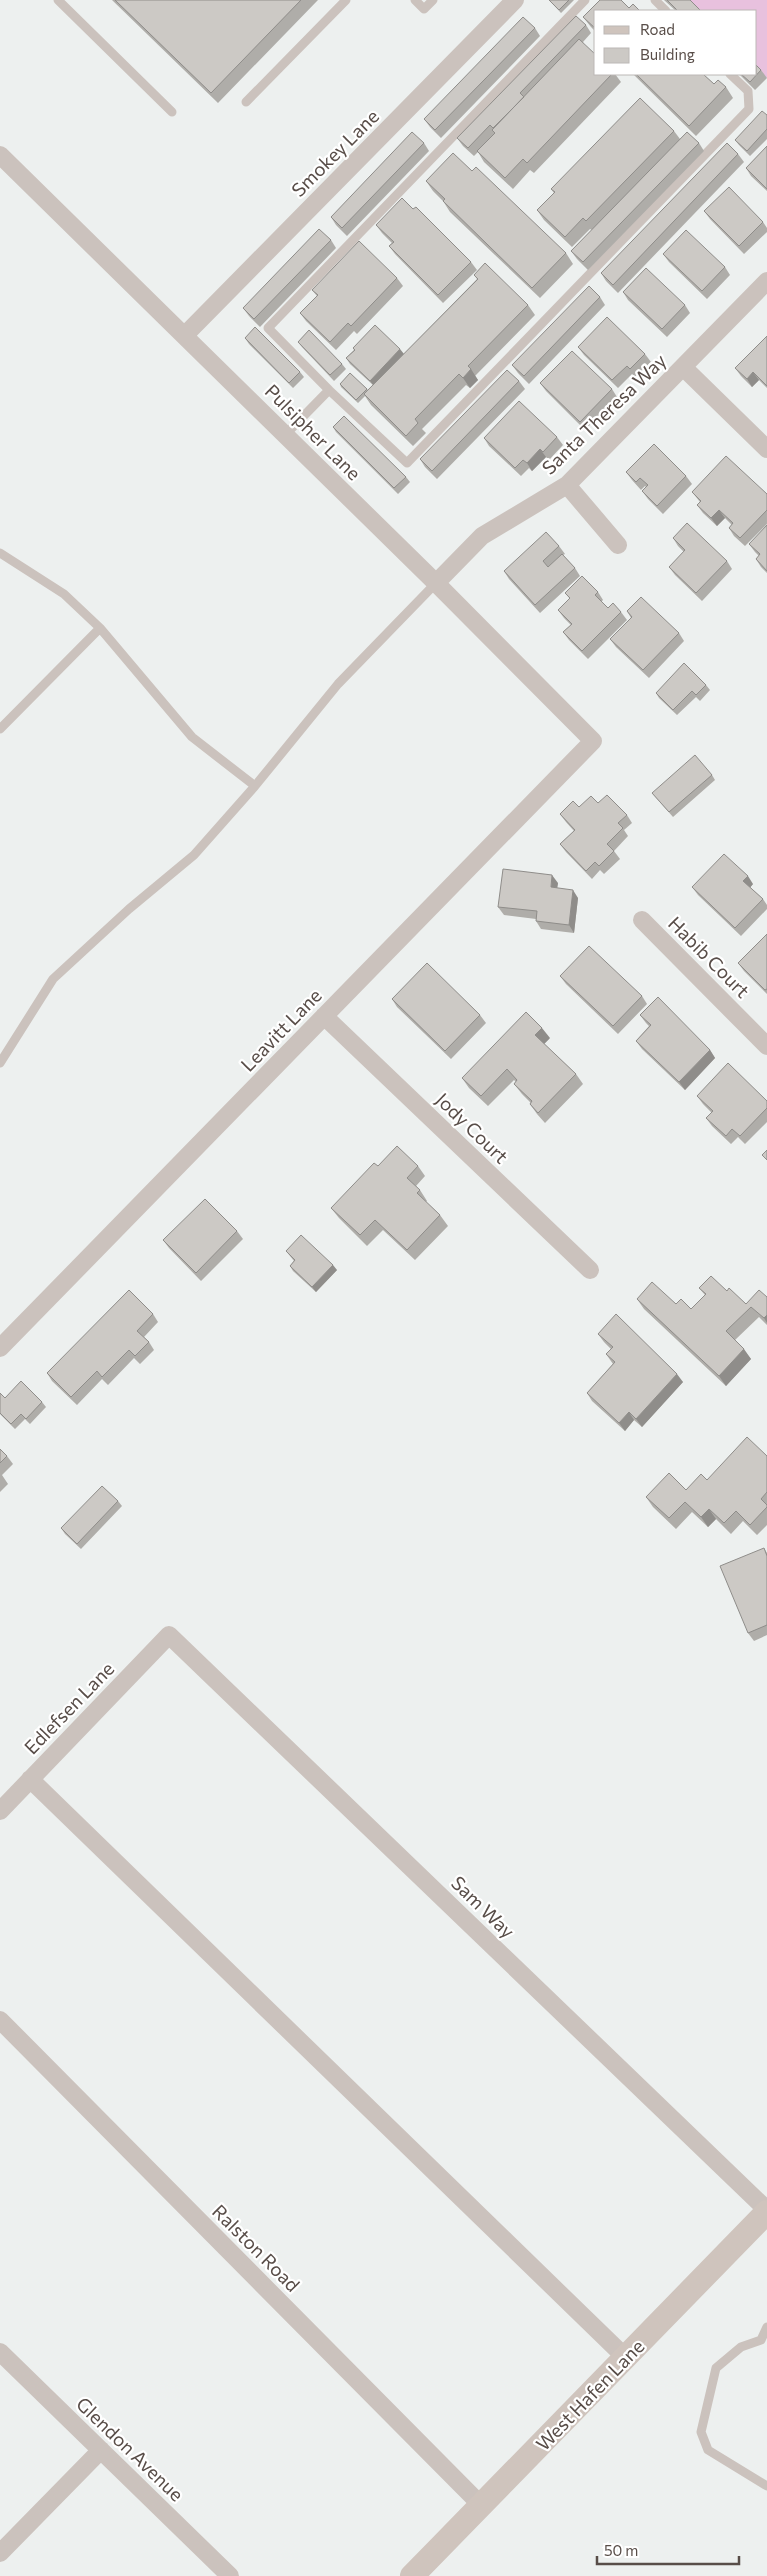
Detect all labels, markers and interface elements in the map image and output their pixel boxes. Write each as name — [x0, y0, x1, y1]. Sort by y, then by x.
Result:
legend — [594, 10, 757, 75]
text: Road — [640, 20, 675, 38]
text: Building — [640, 45, 695, 63]
street label: Smokey Lane — [286, 104, 383, 201]
street label: Santa Theresa Way — [537, 348, 671, 479]
street label: Pulsipher Lane — [261, 379, 366, 484]
street label: Habib Court — [664, 911, 755, 1002]
street label: Leavitt Lane — [235, 983, 326, 1076]
street label: Jody Court — [431, 1088, 513, 1168]
street label: Edlefsen Lane — [19, 1657, 118, 1758]
street label: Sam Way — [447, 1871, 520, 1943]
street label: Ralston Road — [208, 2199, 305, 2296]
street label: West Hafen Lane — [531, 2334, 648, 2455]
street label: Glendon Avenue — [72, 2392, 189, 2505]
scale bar — [597, 2534, 740, 2566]
text: 50 m — [604, 2541, 638, 2559]

